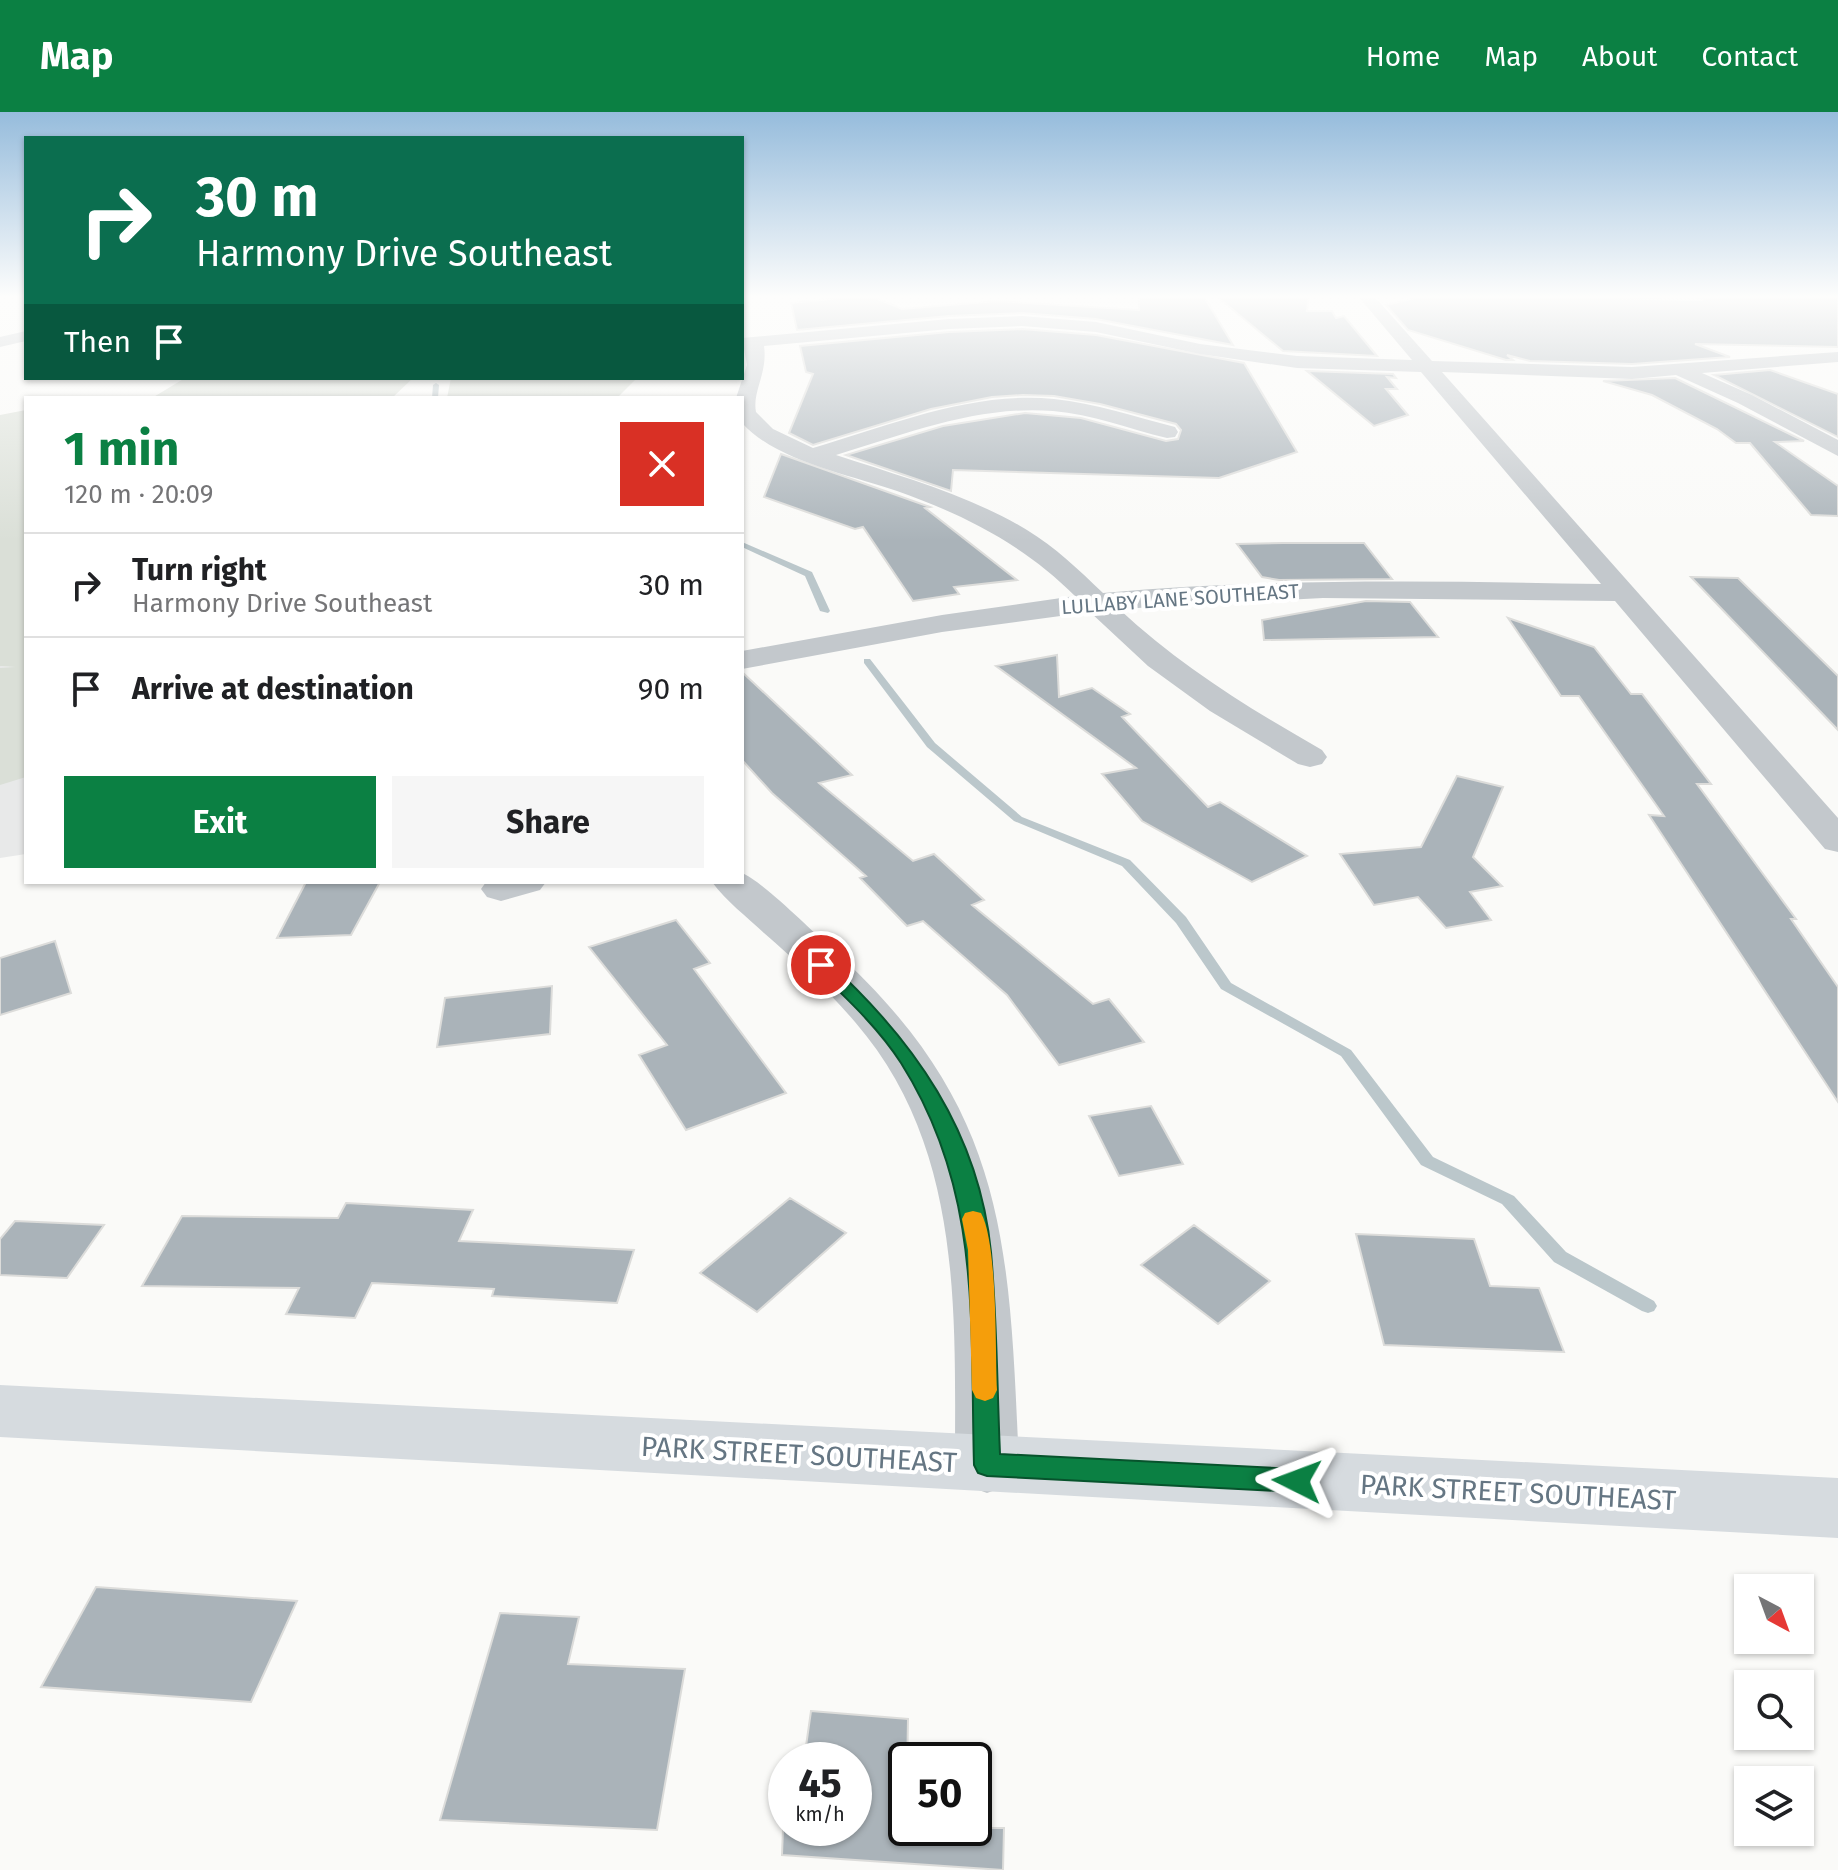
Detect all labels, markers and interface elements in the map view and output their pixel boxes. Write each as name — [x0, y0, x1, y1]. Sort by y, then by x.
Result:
text: Map — [40, 33, 113, 79]
text: Home — [1366, 40, 1440, 73]
text: Map — [1484, 40, 1538, 73]
text: About — [1582, 40, 1657, 73]
text: Contact — [1701, 40, 1798, 73]
text: 30 m — [196, 164, 318, 231]
icon: right — [64, 168, 168, 272]
text: Harmony Drive Southeast — [196, 232, 612, 276]
icon: arrive — [147, 320, 191, 364]
text: Then — [64, 324, 131, 360]
text: 1 min — [64, 420, 179, 478]
button: close — [620, 422, 704, 506]
text: 120 m · 20:09 — [64, 479, 213, 510]
text: Turn right — [132, 552, 267, 588]
icon: right — [64, 563, 108, 607]
text: 30 m — [639, 567, 704, 603]
street label: LULLABY LANE SOUTHEAST — [1060, 579, 1300, 619]
text: Harmony Drive Southeast — [132, 588, 432, 619]
icon: arrive — [64, 667, 108, 711]
text: Arrive at destination — [132, 671, 414, 707]
text: 90 m — [638, 671, 704, 707]
button: Exit — [64, 776, 376, 868]
button: Share — [392, 776, 704, 868]
pin — [787, 931, 855, 999]
icon: arrive — [799, 943, 843, 987]
street label: PARK STREET SOUTHEAST — [640, 1430, 958, 1479]
position arrow — [1255, 1439, 1339, 1523]
street label: PARK STREET SOUTHEAST — [1359, 1468, 1677, 1517]
north arrow — [1734, 1574, 1814, 1654]
map controls — [1734, 1574, 1814, 1846]
button: search — [1734, 1670, 1814, 1750]
speed limit sign: 50 — [888, 1742, 992, 1846]
text: 45 — [798, 1760, 842, 1808]
button: layers — [1734, 1766, 1814, 1846]
text: km/h — [795, 1802, 845, 1826]

